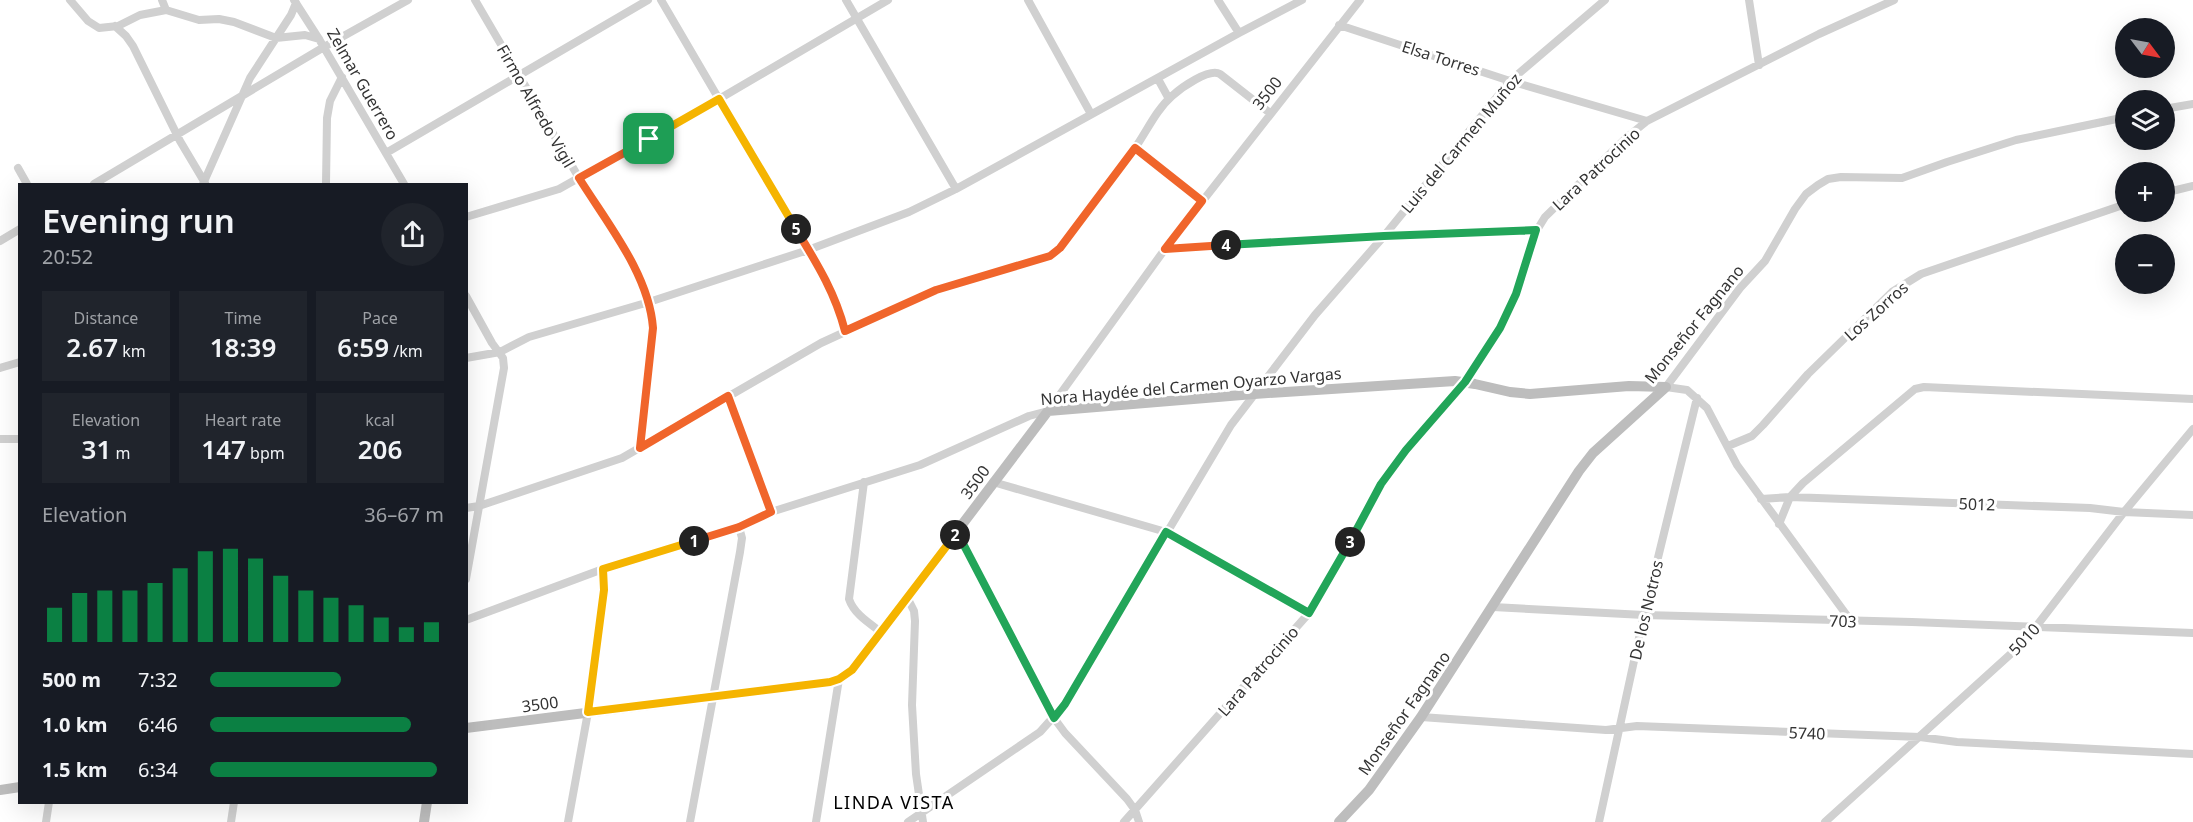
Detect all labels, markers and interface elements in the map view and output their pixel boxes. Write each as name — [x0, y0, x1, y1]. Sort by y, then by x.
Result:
north arrow — [2115, 18, 2175, 78]
map controls — [2115, 18, 2175, 294]
street label: Zelmar Guerrero — [322, 24, 404, 144]
street label: Elsa Torres — [1399, 35, 1483, 81]
street label: Firmo Alfredo Vigil — [492, 41, 580, 171]
street label: Luis del Carmen Muñoz — [1396, 68, 1526, 218]
street label: 3500 — [1247, 72, 1287, 114]
button: layers — [2115, 90, 2175, 150]
pin — [623, 113, 674, 164]
icon: arrive — [632, 122, 665, 155]
street label: Lara Patrocinio — [1547, 123, 1645, 215]
button: + — [2115, 162, 2175, 222]
text: Evening run — [42, 198, 235, 243]
button: share — [381, 203, 444, 266]
pin: 5 — [781, 214, 811, 244]
text: 5 — [791, 218, 801, 240]
pin: 4 — [1211, 230, 1241, 260]
text: 4 — [1221, 234, 1231, 256]
button: − — [2115, 234, 2175, 294]
text: 20:52 — [42, 243, 93, 270]
street label: Monseñor Fagnano — [1639, 260, 1749, 388]
street label: Los Zorros — [1839, 276, 1913, 346]
text: Distance — [74, 307, 138, 329]
text: Time — [224, 307, 262, 329]
text: Pace — [362, 307, 398, 329]
text: 2.67 — [66, 329, 118, 365]
text: 18:39 — [210, 329, 276, 365]
text: 6:59 — [337, 329, 389, 365]
text: km — [118, 340, 146, 362]
text: /km — [389, 340, 423, 362]
street label: Nora Haydée del Carmen Oyarzo Vargas — [1040, 362, 1342, 410]
text: Elevation — [72, 409, 140, 431]
text: Heart rate — [205, 409, 281, 431]
text: kcal — [365, 409, 395, 431]
text: 31 — [82, 431, 111, 467]
text: 147 — [201, 431, 246, 467]
text: 206 — [358, 431, 402, 467]
text: m — [111, 442, 130, 464]
text: bpm — [246, 442, 285, 464]
street label: 3500 — [955, 461, 995, 503]
street label: 5012 — [1958, 492, 1996, 516]
text: Elevation — [42, 501, 127, 528]
text: 36–67 m — [364, 501, 444, 528]
pin: 2 — [940, 520, 970, 550]
text: 2 — [950, 524, 960, 546]
pin: 1 — [679, 526, 709, 556]
pin: 3 — [1335, 527, 1365, 557]
text: 1 — [689, 530, 699, 552]
text: 3 — [1345, 531, 1355, 553]
street label: De los Notros — [1624, 558, 1668, 662]
street label: 703 — [1829, 610, 1857, 632]
street label: 5010 — [2003, 618, 2045, 660]
street label: Lara Patrocinio — [1213, 621, 1303, 721]
street label: Monseñor Fagnano — [1353, 647, 1455, 779]
text: 500 m — [42, 666, 101, 693]
text: 7:32 — [138, 666, 178, 693]
street label: 3500 — [520, 691, 560, 717]
text: 1.0 km — [42, 711, 108, 738]
text: 6:46 — [138, 711, 178, 738]
street label: 5740 — [1788, 721, 1826, 745]
text: 1.5 km — [42, 756, 108, 783]
text: 6:34 — [138, 756, 178, 783]
district label: LINDA VISTA — [833, 790, 955, 814]

